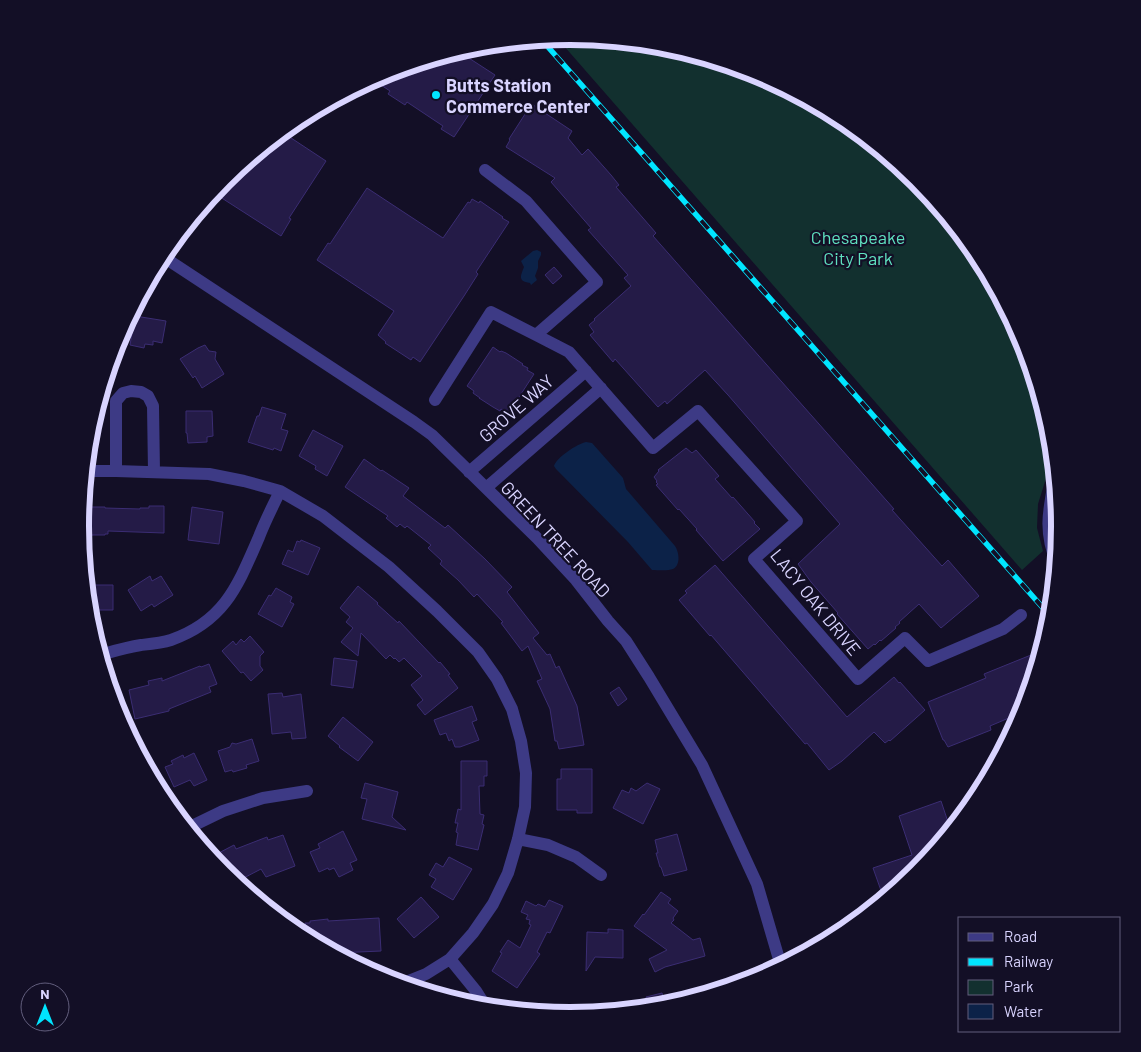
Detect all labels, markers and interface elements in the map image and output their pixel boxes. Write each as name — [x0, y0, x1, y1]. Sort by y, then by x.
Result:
place label: Butts Station Commerce Center — [446, 74, 591, 117]
marker: Butts Station Commerce Center — [430, 89, 442, 101]
park label: Chesapeake City Park — [811, 226, 905, 269]
street label: GROVE WAY — [474, 370, 558, 446]
street label: GREEN TREE ROAD — [497, 476, 615, 602]
street label: LACY OAK DRIVE — [766, 544, 866, 660]
legend — [958, 917, 1121, 1032]
text: Road — [1004, 927, 1037, 945]
text: Railway — [1004, 952, 1053, 970]
text: Park — [1004, 977, 1034, 995]
north arrow — [20, 982, 70, 1032]
text: N — [40, 985, 50, 1002]
text: Water — [1004, 1002, 1043, 1020]

